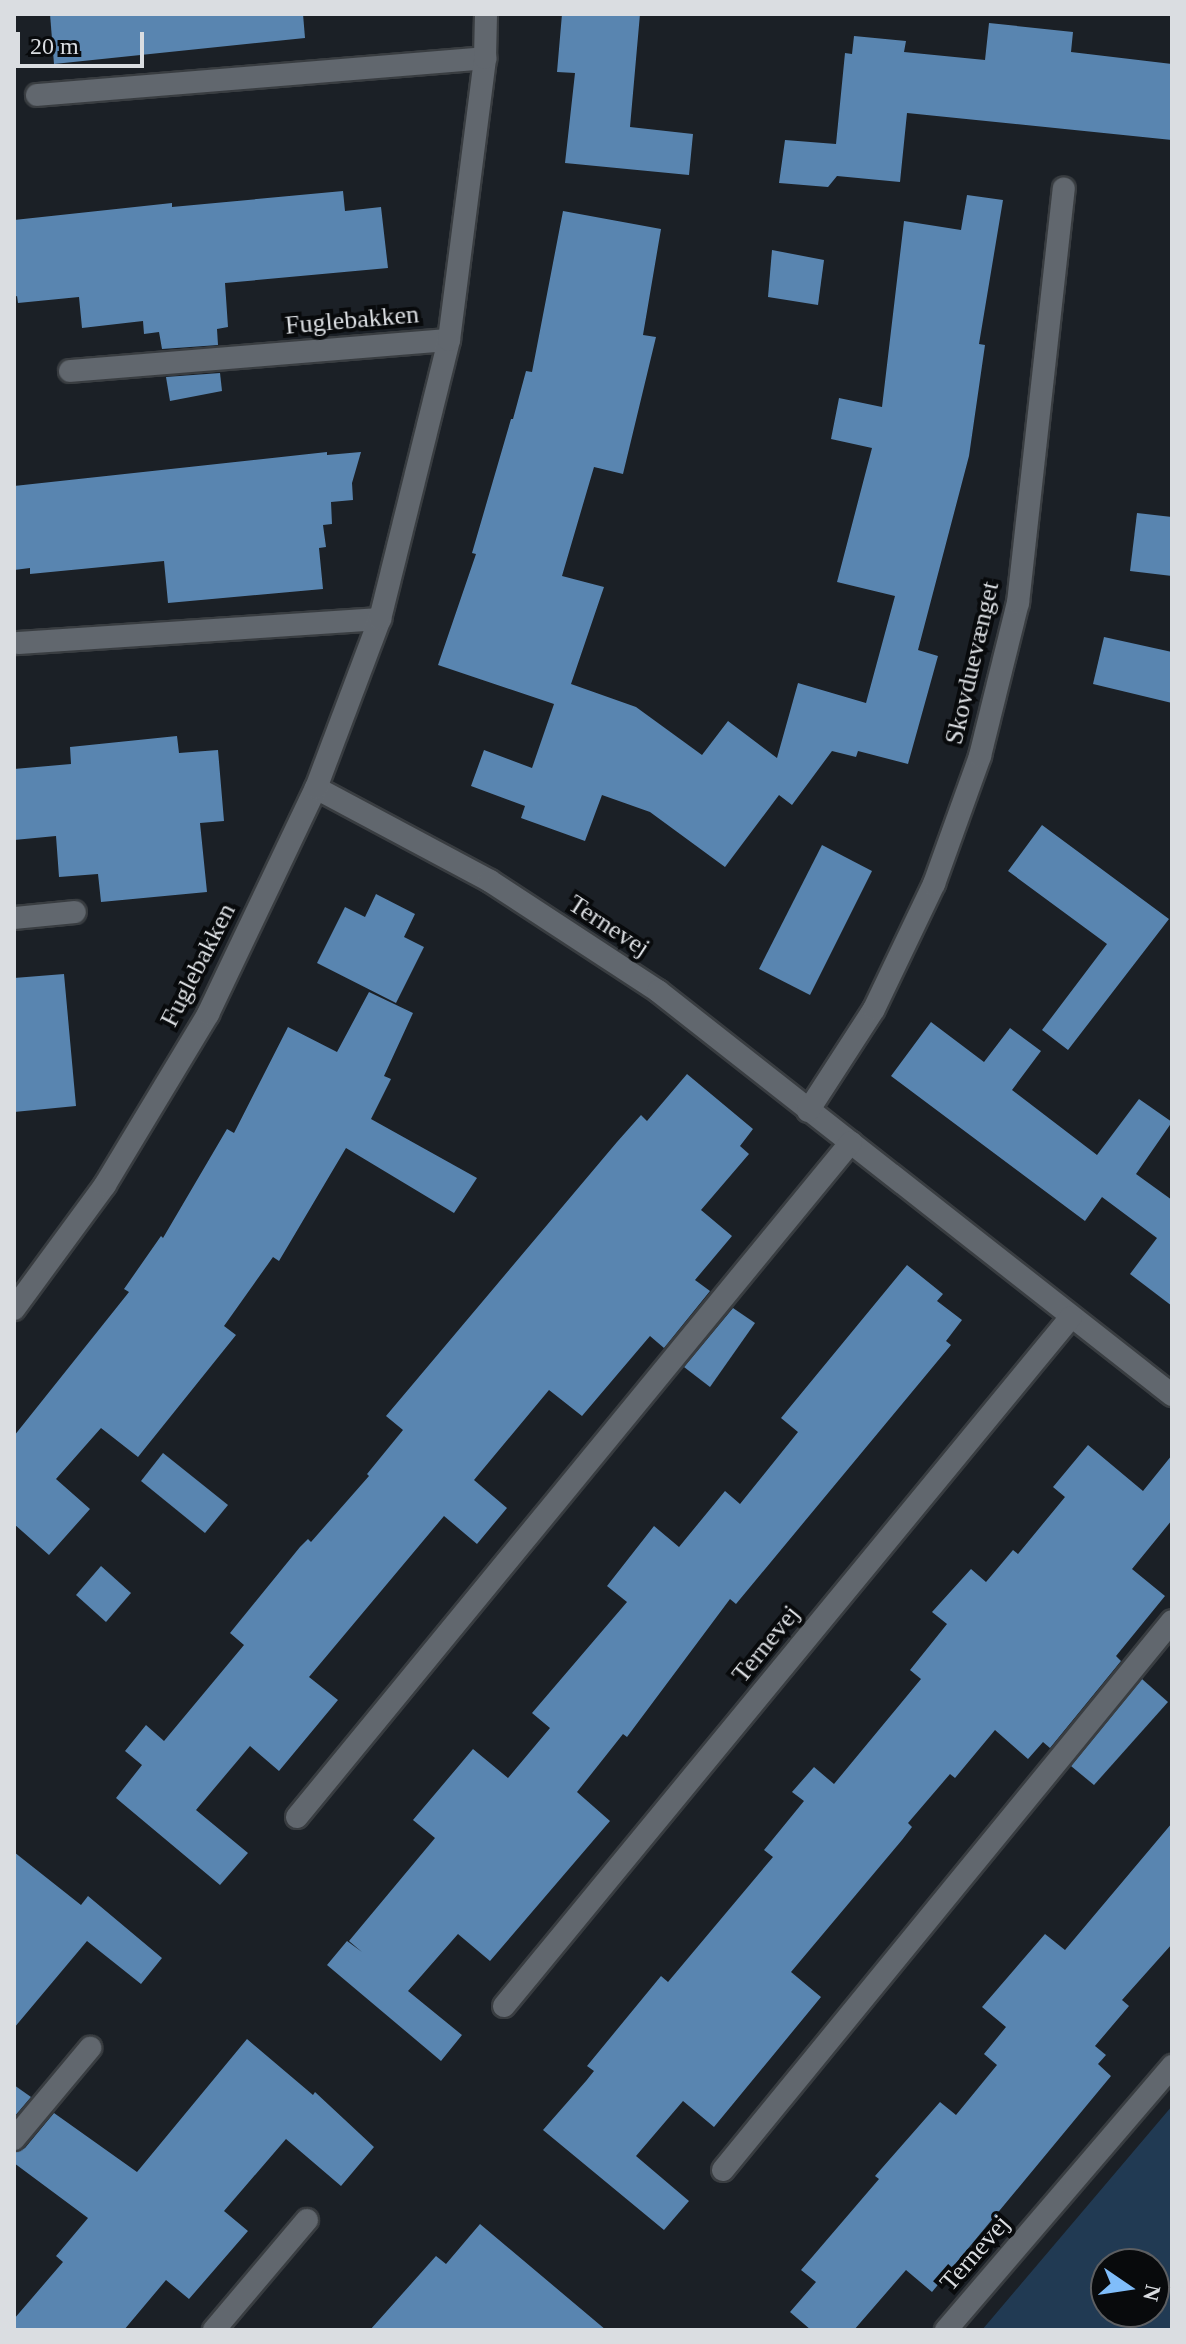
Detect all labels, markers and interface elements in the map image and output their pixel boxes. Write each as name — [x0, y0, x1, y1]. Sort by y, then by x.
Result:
scale bar — [20, 16, 148, 66]
text: 20 m — [30, 33, 79, 59]
street label: Fuglebakken — [284, 299, 420, 341]
street label: Skovduevænget — [938, 579, 1006, 747]
street label: Ternevej — [563, 888, 655, 964]
street label: Fuglebakken — [154, 898, 242, 1032]
street label: Ternevej — [725, 1599, 807, 1689]
street label: Ternevej — [934, 2209, 1016, 2297]
north arrow — [1090, 2248, 1170, 2328]
text: N — [1138, 2283, 1166, 2304]

